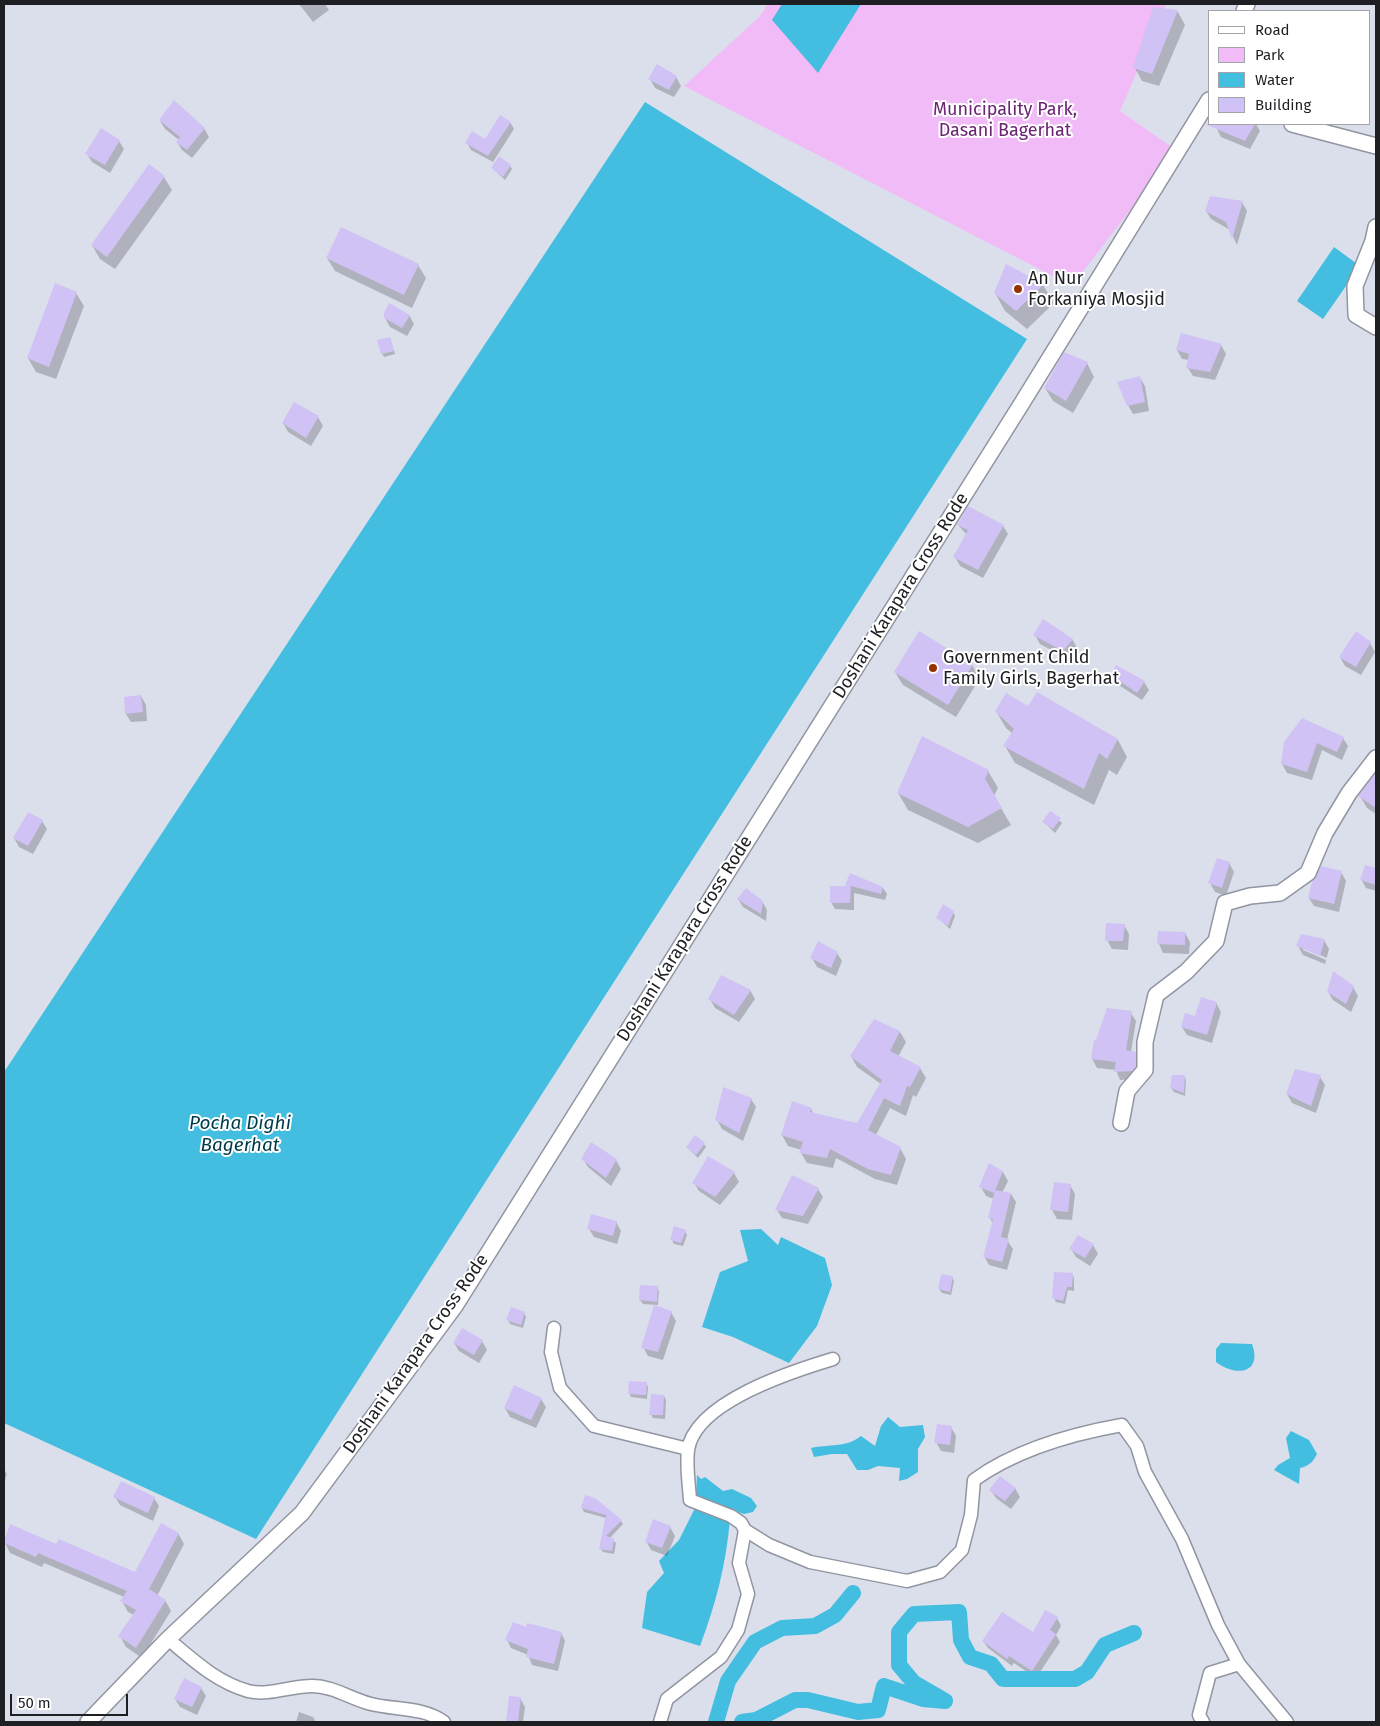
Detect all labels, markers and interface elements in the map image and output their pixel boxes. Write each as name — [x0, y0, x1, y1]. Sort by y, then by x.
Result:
legend — [1208, 10, 1370, 125]
text: Road — [1255, 21, 1290, 39]
text: Park — [1255, 46, 1285, 64]
text: Water — [1255, 71, 1294, 89]
text: Building — [1255, 96, 1311, 114]
park label: Municipality Park, Dasani Bagerhat — [933, 99, 1077, 142]
place label: An Nur Forkaniya Mosjid — [1028, 268, 1165, 310]
marker: An Nur Forkaniya Mosjid — [1012, 283, 1024, 295]
street label: Doshani Karapara Cross Rode — [829, 489, 973, 703]
place label: Government Child Family Girls, Bagerhat — [943, 647, 1119, 690]
marker: Government Child Family Girls, Bagerhat — [927, 662, 939, 674]
street label: Doshani Karapara Cross Rode — [613, 832, 757, 1046]
water label: Pocha Dighi Bagerhat — [189, 1113, 291, 1157]
street label: Doshani Karapara Cross Rode — [339, 1250, 493, 1458]
scale bar — [12, 1684, 130, 1716]
text: 50 m — [18, 1694, 51, 1712]

